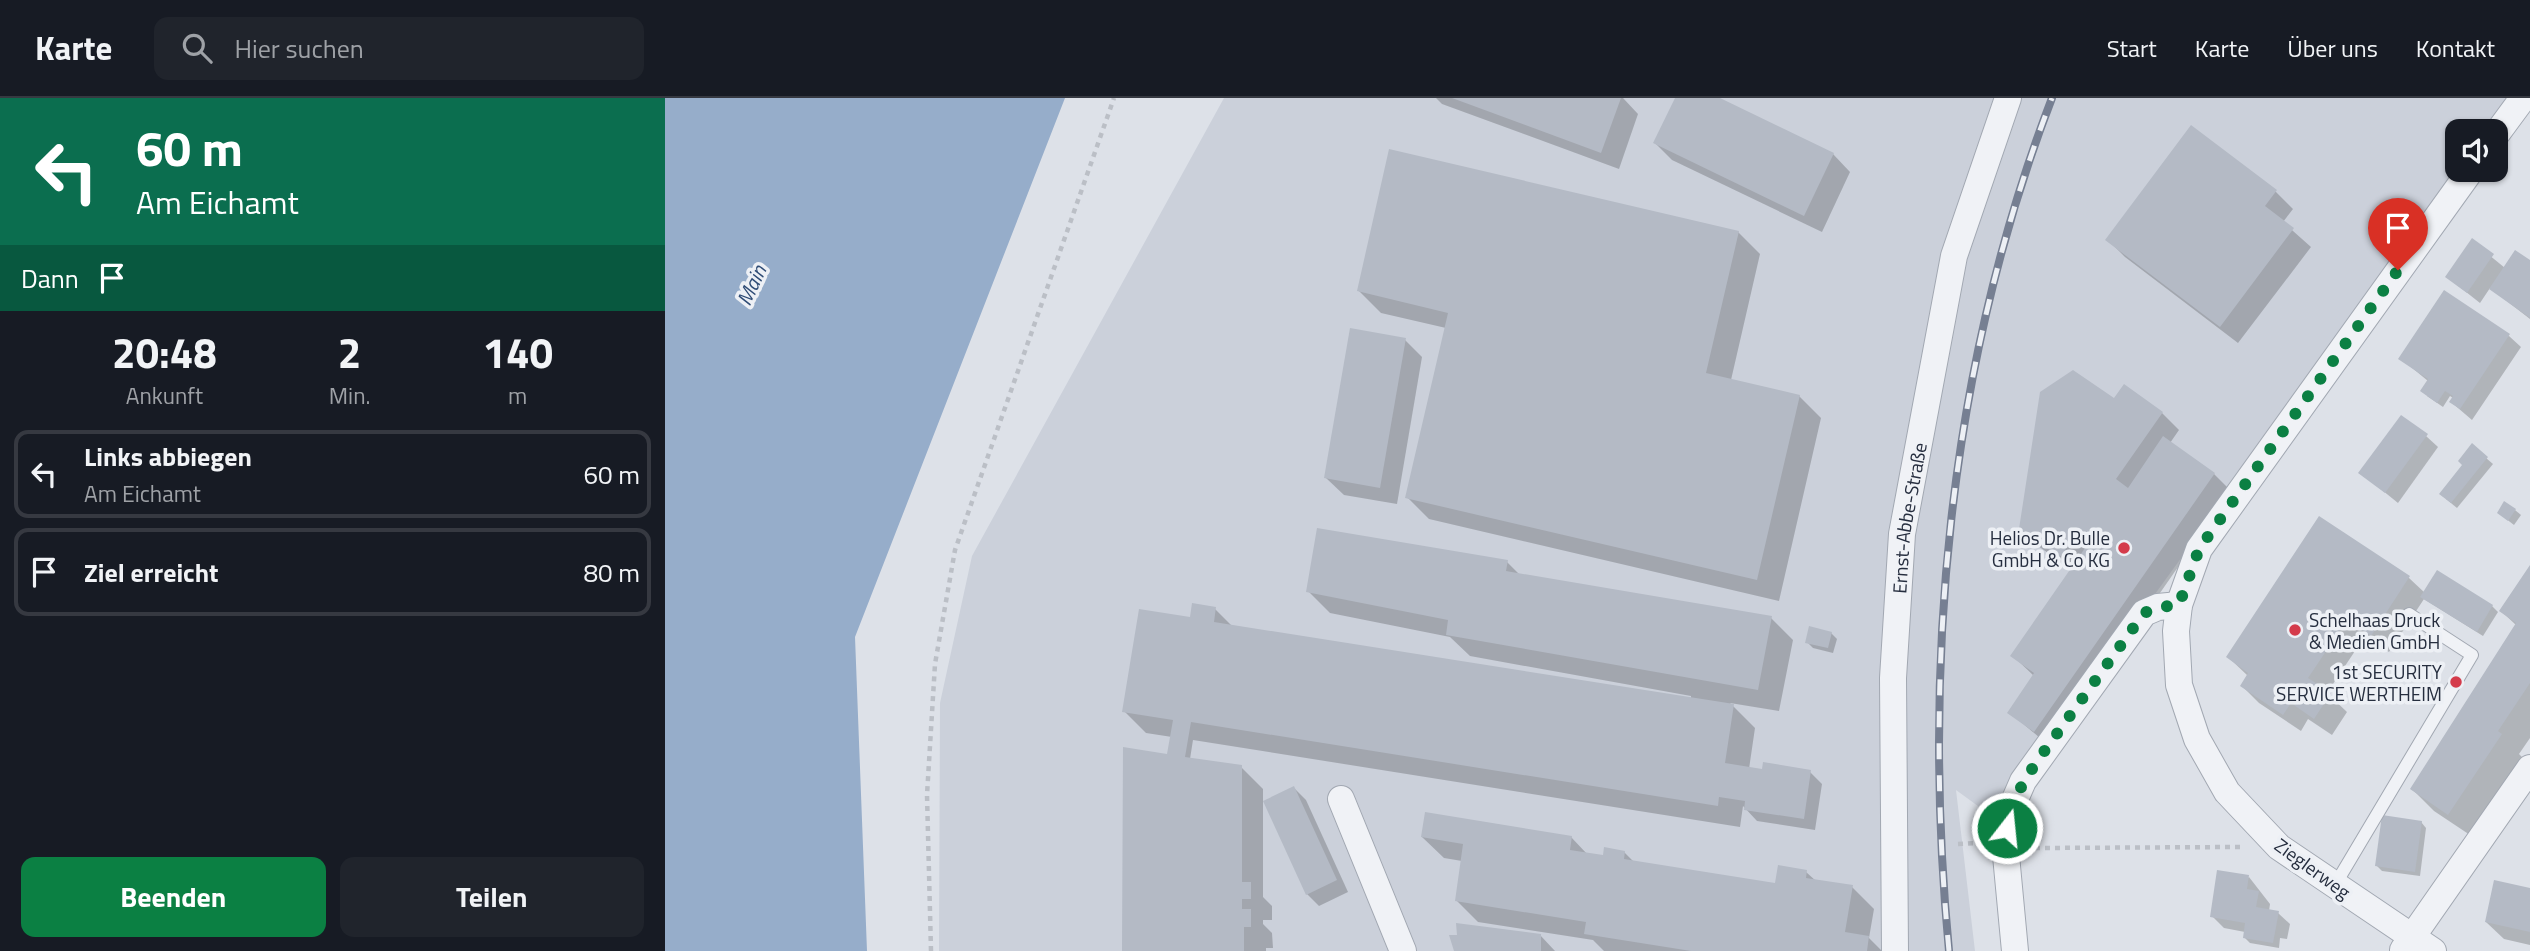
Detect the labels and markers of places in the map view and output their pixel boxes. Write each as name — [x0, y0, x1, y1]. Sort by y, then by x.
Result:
pin — [2368, 198, 2428, 270]
place label: Helios Dr. Bulle GmbH & Co KG — [1990, 523, 2110, 574]
marker: Helios Dr. Bulle GmbH & Co KG — [2116, 540, 2132, 556]
place label: Schelhaas Druck & Medien GmbH — [2309, 605, 2440, 656]
marker: Schelhaas Druck & Medien GmbH — [2287, 622, 2303, 638]
place label: 1st SECURITY SERVICE WERTHEIM — [2276, 657, 2443, 708]
marker: 1st SECURITY SERVICE WERTHEIM — [2448, 674, 2464, 690]

